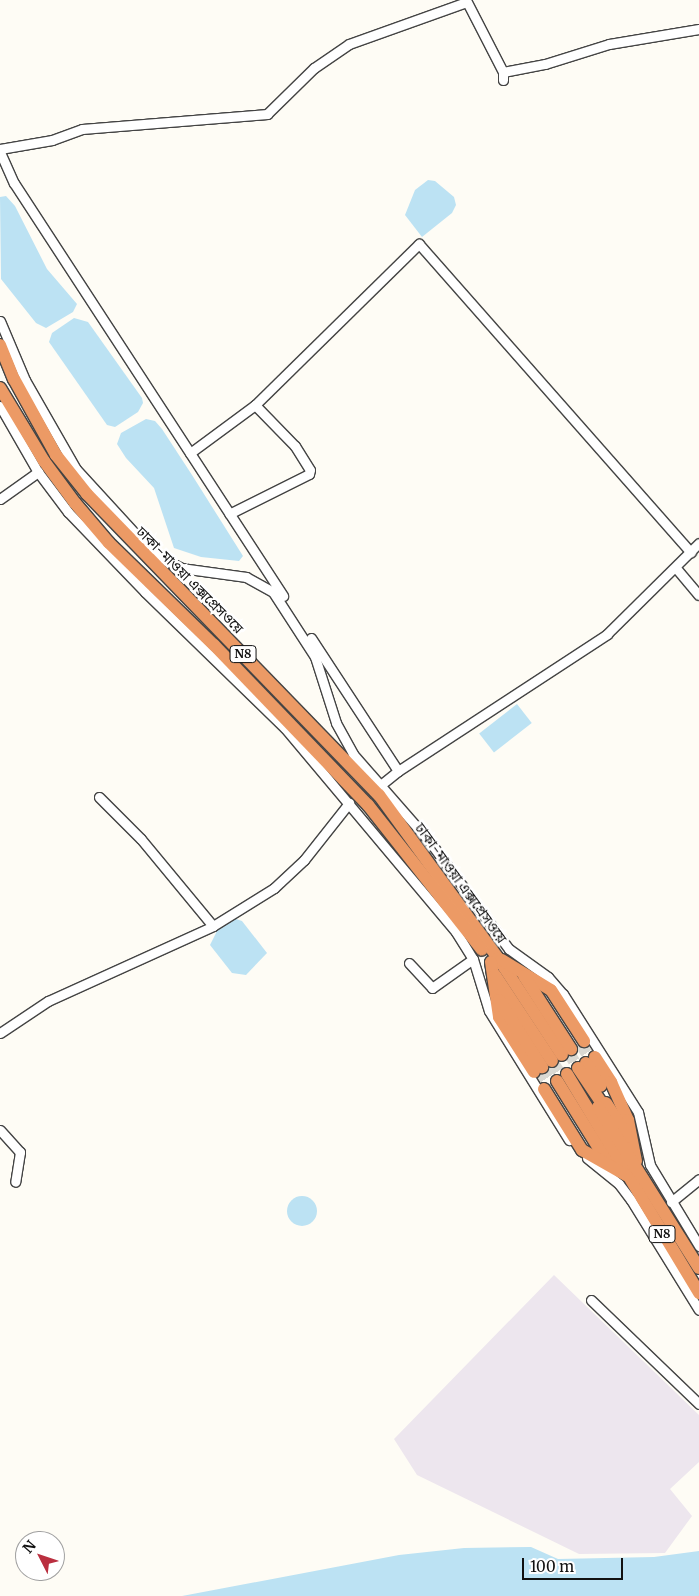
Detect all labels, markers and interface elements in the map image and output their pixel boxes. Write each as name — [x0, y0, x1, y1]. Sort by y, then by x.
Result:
street label: ঢাকা-মাওয়া এক্সপ্রেসওয়ে — [133, 523, 247, 637]
road number: N8 — [229, 644, 257, 664]
street label: ঢাকা-মাওয়া এক্সপ্রেসওয়ে — [412, 820, 510, 946]
road number: N8 — [648, 1224, 676, 1244]
north arrow — [15, 1531, 65, 1581]
text: N — [19, 1537, 40, 1557]
scale bar — [524, 1548, 625, 1580]
text: 100 m — [530, 1557, 574, 1576]

